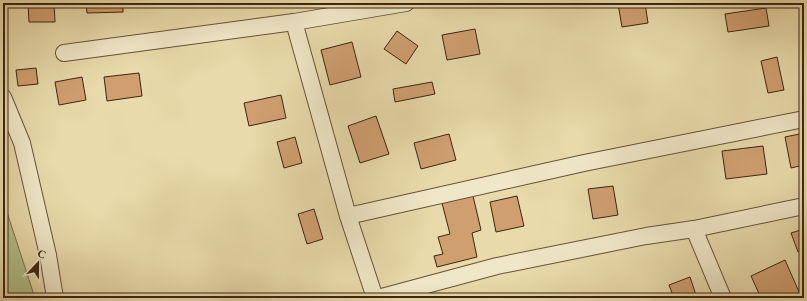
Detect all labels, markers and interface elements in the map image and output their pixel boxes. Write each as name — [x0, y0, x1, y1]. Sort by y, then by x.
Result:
north arrow — [18, 243, 58, 283]
text: С — [36, 246, 48, 262]

